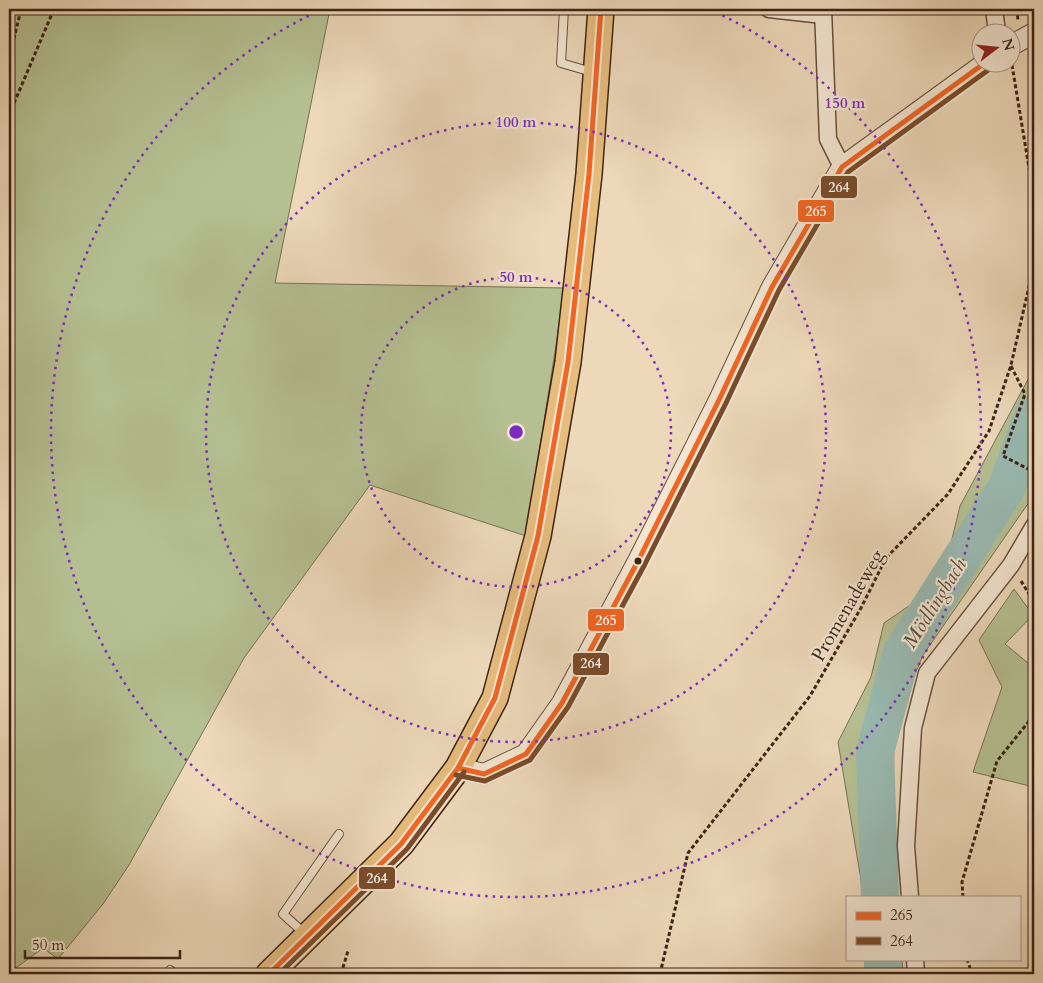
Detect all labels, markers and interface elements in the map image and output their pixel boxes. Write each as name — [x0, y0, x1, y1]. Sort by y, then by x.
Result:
north arrow — [970, 22, 1020, 72]
text: N — [997, 36, 1019, 53]
text: 150 m — [825, 93, 866, 113]
text: 100 m — [496, 112, 537, 132]
line badge: 264 — [820, 175, 858, 199]
text: 264 — [828, 178, 850, 197]
line badge: 265 — [797, 199, 835, 223]
text: 265 — [805, 202, 827, 221]
text: 50 m — [499, 267, 533, 287]
centre of rings — [507, 423, 525, 441]
street label: Promenadeweg — [805, 544, 891, 666]
water label: Mödlingbach — [896, 553, 973, 653]
unlabelled marker — [633, 556, 643, 566]
line badge: 265 — [587, 608, 625, 632]
text: 265 — [595, 611, 617, 630]
line badge: 264 — [572, 652, 610, 676]
text: 264 — [580, 654, 602, 673]
line badge: 264 — [358, 866, 396, 890]
text: 264 — [366, 869, 388, 888]
legend — [846, 896, 1020, 960]
text: 265 — [890, 905, 913, 925]
scale bar — [25, 928, 180, 960]
text: 264 — [890, 931, 913, 951]
text: 50 m — [32, 935, 64, 955]

